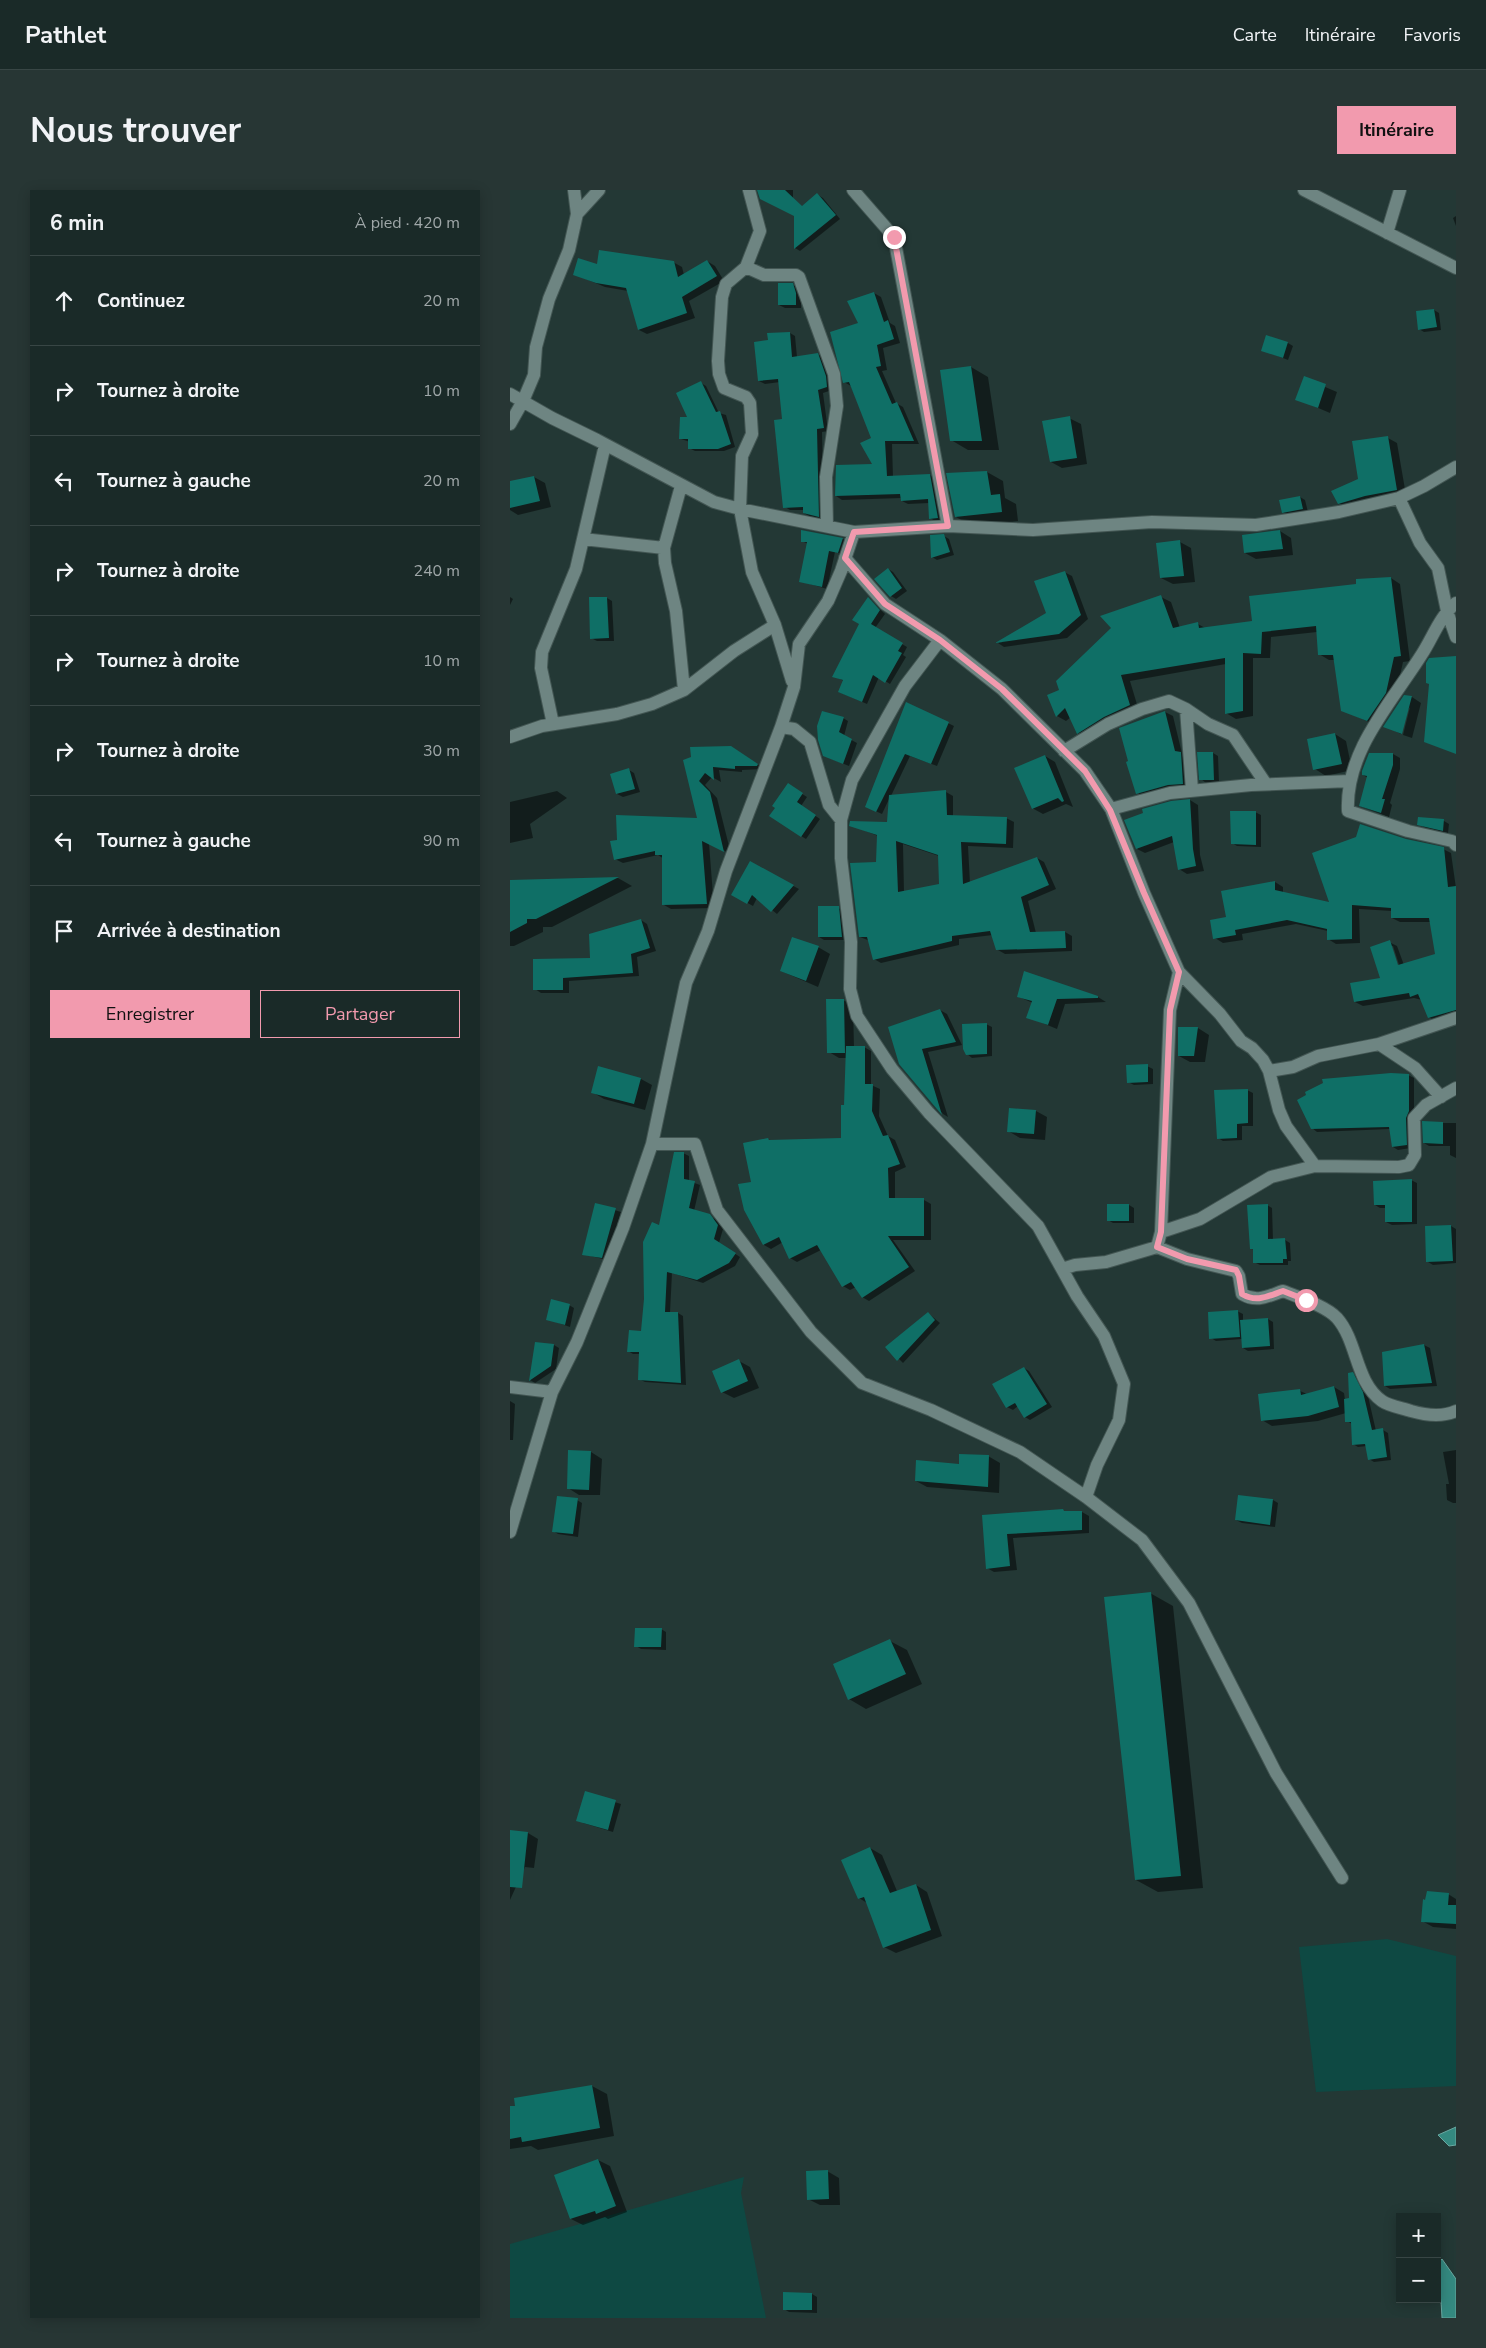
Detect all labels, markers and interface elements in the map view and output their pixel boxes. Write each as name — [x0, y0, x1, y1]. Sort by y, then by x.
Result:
text: Pathlet — [25, 19, 106, 51]
text: Carte — [1233, 23, 1277, 47]
text: Itinéraire — [1305, 23, 1376, 47]
text: Favoris — [1404, 23, 1461, 47]
button: Itinéraire — [1337, 106, 1456, 154]
text: Nous trouver — [30, 107, 241, 154]
text: 6 min — [50, 209, 104, 237]
text: À pied · 420 m — [355, 212, 460, 234]
route end — [883, 226, 906, 249]
icon: ahead — [50, 287, 78, 315]
text: Continuez — [97, 288, 185, 314]
text: 20 m — [423, 290, 460, 312]
icon: right — [50, 377, 78, 405]
text: Tournez à droite — [97, 378, 240, 404]
text: 10 m — [423, 380, 460, 402]
icon: left — [50, 467, 78, 495]
text: Tournez à gauche — [97, 468, 251, 494]
text: 20 m — [423, 470, 460, 492]
icon: right — [50, 557, 78, 585]
text: Tournez à droite — [97, 558, 240, 584]
text: 240 m — [413, 560, 460, 582]
icon: right — [50, 647, 78, 675]
text: Tournez à droite — [97, 648, 240, 674]
text: 10 m — [423, 650, 460, 672]
icon: right — [50, 737, 78, 765]
text: Tournez à droite — [97, 738, 240, 764]
text: 30 m — [423, 740, 460, 762]
icon: left — [50, 827, 78, 855]
text: Tournez à gauche — [97, 828, 251, 854]
text: 90 m — [423, 830, 460, 852]
icon: arrive — [50, 917, 78, 945]
text: Arrivée à destination — [97, 918, 281, 944]
button: Enregistrer — [50, 990, 250, 1038]
button: Partager — [260, 990, 460, 1038]
route start — [1295, 1289, 1318, 1312]
map controls — [1396, 2213, 1441, 2303]
button: + — [1396, 2213, 1441, 2258]
button: − — [1396, 2258, 1441, 2303]

